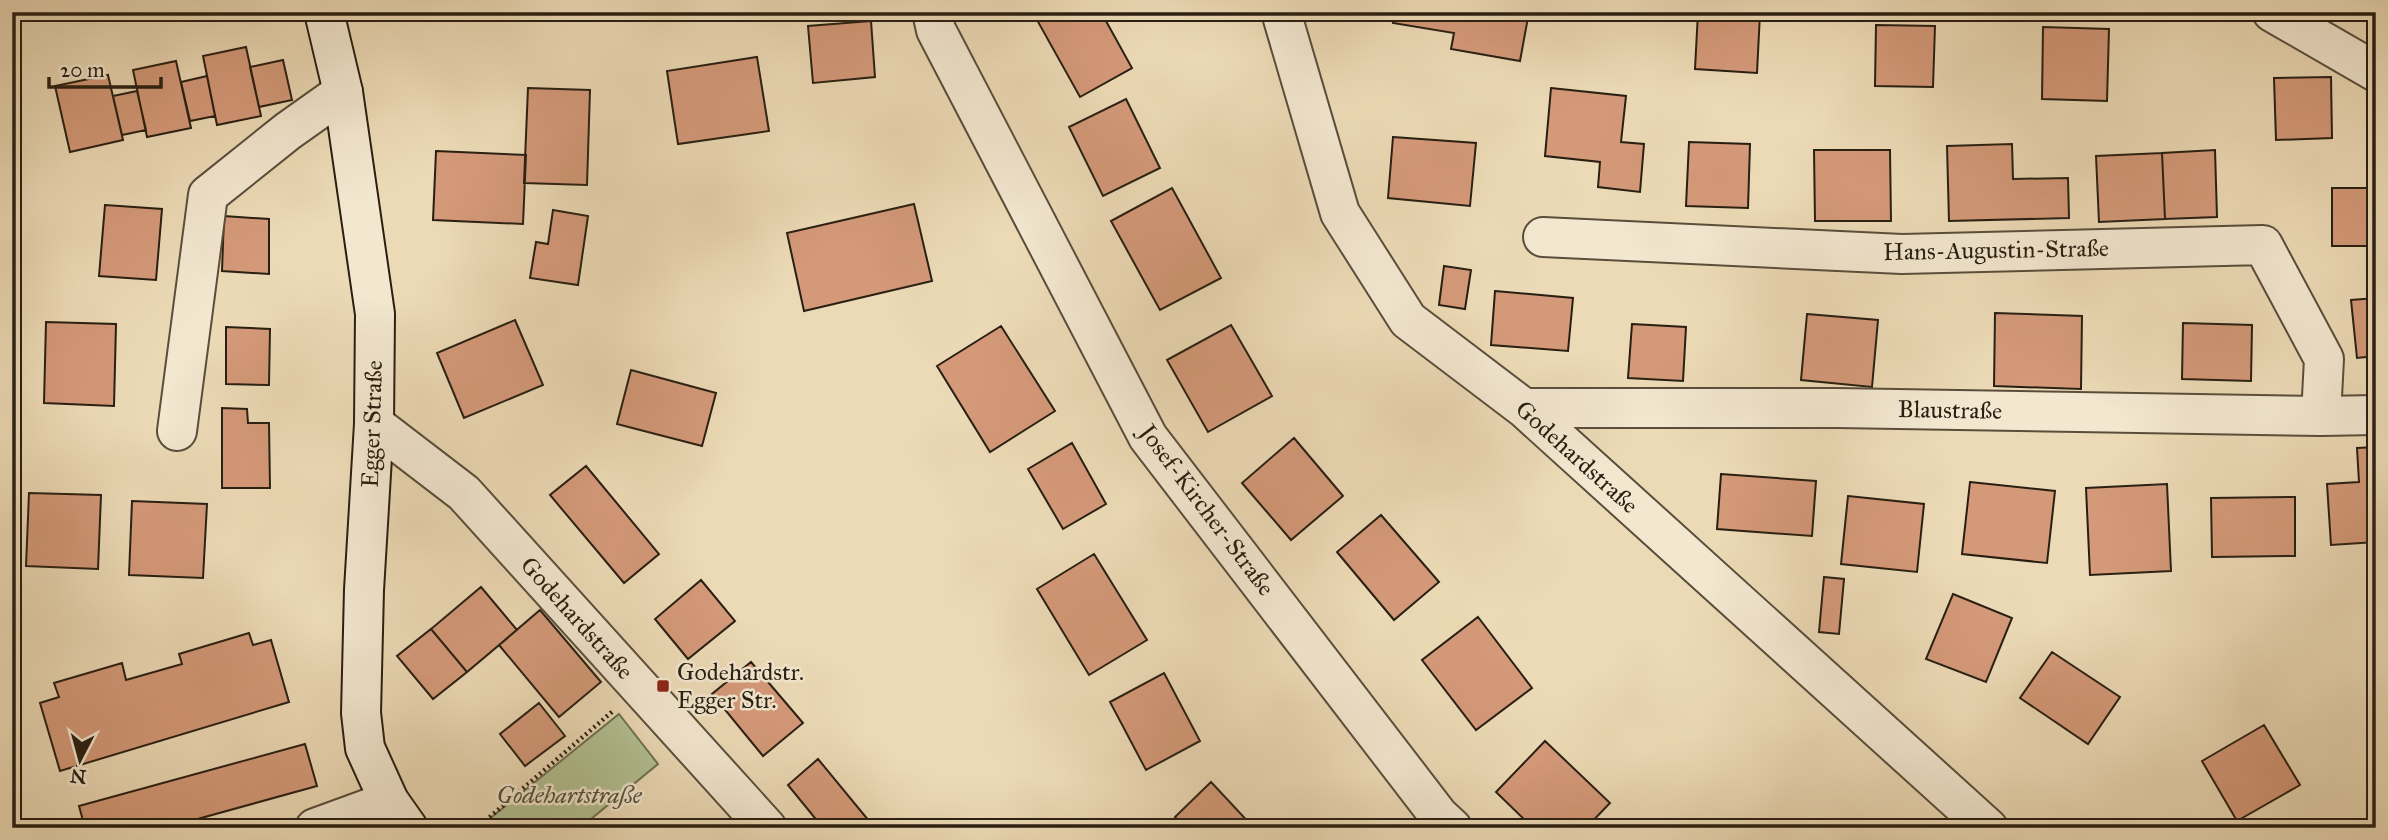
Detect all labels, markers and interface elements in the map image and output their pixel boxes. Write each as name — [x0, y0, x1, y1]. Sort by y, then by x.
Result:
scale bar — [49, 46, 161, 90]
text: 20 m — [60, 57, 105, 83]
street label: Hans-Augustin-Straße — [1883, 233, 2109, 267]
street label: Egger Straße — [355, 360, 389, 488]
street label: Godehardstraße — [1509, 394, 1645, 520]
street label: Blaustraße — [1898, 394, 2002, 426]
street label: Josef-Kircher-Straße — [1131, 416, 1281, 602]
street label: Godehardstraße — [514, 550, 640, 686]
place label: Godehardstr. Egger Str. — [677, 657, 804, 715]
marker: Godehardstr. Egger Str. — [655, 678, 671, 694]
north arrow — [46, 724, 116, 794]
text: N — [69, 764, 87, 789]
park label: Godehartstraße — [496, 780, 643, 810]

